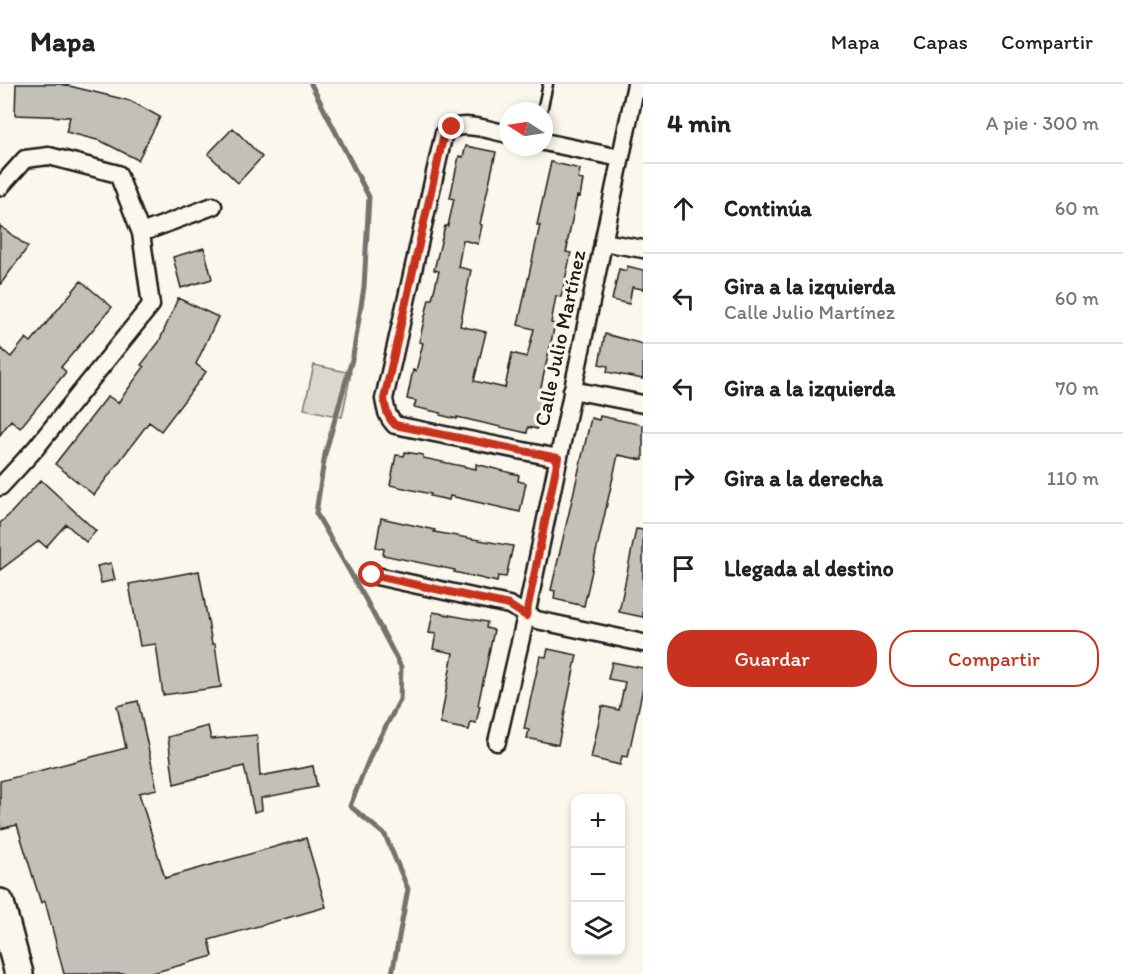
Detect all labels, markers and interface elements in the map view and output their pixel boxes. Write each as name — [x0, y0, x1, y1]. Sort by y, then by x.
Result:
text: Mapa — [30, 24, 95, 58]
text: Mapa — [831, 29, 880, 54]
text: Capas — [913, 29, 968, 54]
text: Compartir — [1001, 29, 1093, 54]
north arrow — [499, 102, 553, 156]
text: 4 min — [667, 107, 731, 139]
text: A pie · 300 m — [986, 111, 1099, 135]
route end — [438, 113, 464, 139]
icon: ahead — [667, 192, 700, 225]
text: Continúa — [724, 195, 812, 222]
text: 60 m — [1055, 196, 1099, 220]
street label: Calle Julio Martínez — [529, 247, 590, 428]
text: Gira a la izquierda — [724, 273, 895, 300]
icon: left — [667, 282, 700, 315]
text: 60 m — [1055, 286, 1099, 310]
text: Calle Julio Martínez — [724, 300, 895, 324]
icon: left — [667, 372, 700, 405]
text: Gira a la izquierda — [724, 375, 895, 402]
text: 70 m — [1055, 376, 1099, 400]
icon: right — [667, 462, 700, 495]
text: Gira a la derecha — [724, 465, 883, 492]
text: 110 m — [1047, 466, 1099, 490]
icon: arrive — [667, 552, 700, 585]
text: Llegada al destino — [724, 555, 894, 582]
route start — [358, 561, 384, 587]
button: Guardar — [667, 630, 877, 687]
button: Compartir — [889, 630, 1099, 687]
map controls — [571, 794, 625, 956]
button: + — [571, 794, 625, 848]
button: − — [571, 848, 625, 902]
button: layers — [571, 902, 625, 956]

